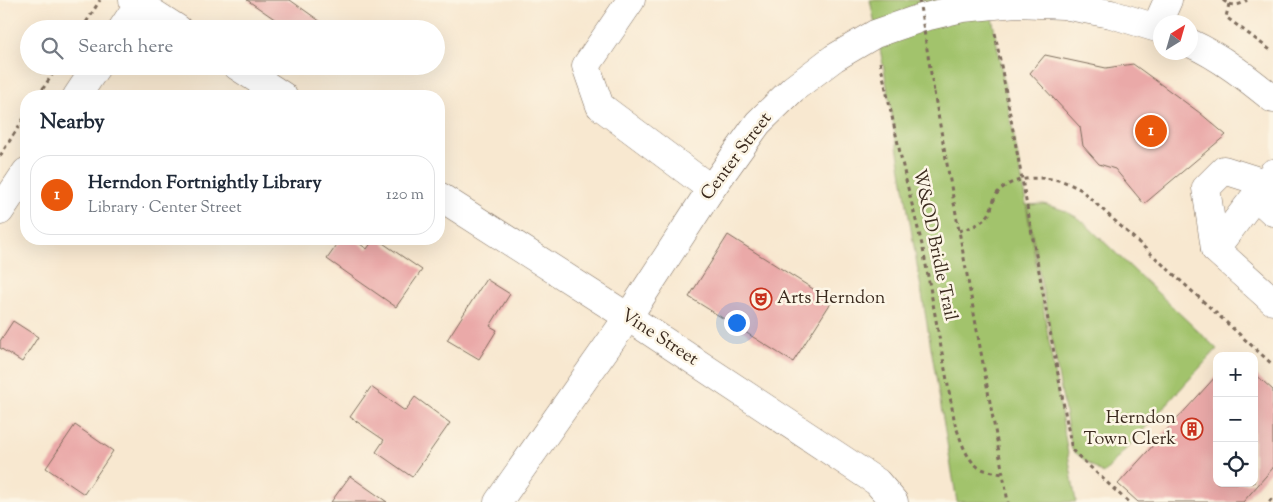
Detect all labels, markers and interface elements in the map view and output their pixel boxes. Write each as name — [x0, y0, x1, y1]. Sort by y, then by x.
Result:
north arrow — [1153, 15, 1198, 60]
search box — [20, 20, 445, 75]
icon: search — [38, 34, 66, 62]
text: Search here — [78, 34, 173, 61]
street label: Center Street — [695, 107, 779, 207]
text: Nearby — [40, 108, 105, 138]
pin: 1 — [1135, 112, 1167, 150]
street label: W&OD Bridle Trail — [905, 167, 963, 323]
text: Herndon Fortnightly Library — [88, 170, 322, 197]
text: 1 — [54, 184, 60, 207]
text: 120 m — [386, 184, 424, 207]
text: Library · Center Street — [88, 197, 242, 220]
place label: Arts Herndon — [777, 286, 886, 312]
theatre icon: Arts Herndon — [749, 287, 773, 311]
street label: Vine Street — [615, 303, 703, 373]
your location — [724, 310, 750, 336]
map controls — [1213, 352, 1258, 487]
button: + — [1213, 352, 1258, 397]
button: − — [1213, 397, 1258, 442]
place label: Herndon Town Clerk — [1083, 406, 1176, 453]
building icon: Herndon Town Clerk — [1180, 417, 1204, 441]
button: locate — [1213, 442, 1258, 487]

